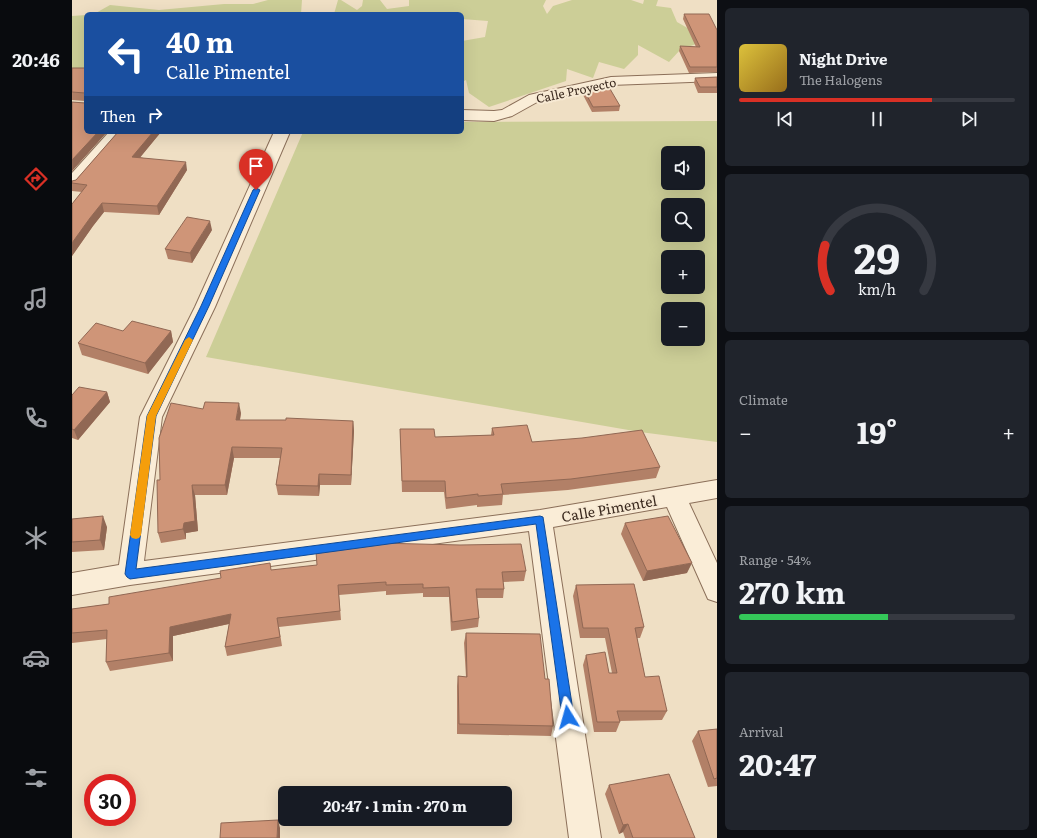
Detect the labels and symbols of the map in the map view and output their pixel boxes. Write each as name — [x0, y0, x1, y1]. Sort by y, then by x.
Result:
street label: Calle Proyecto — [534, 73, 618, 107]
pin — [239, 149, 273, 190]
street label: Calle Pimentel — [560, 490, 659, 526]
position arrow — [547, 696, 589, 738]
speed limit sign: 30 — [84, 774, 136, 826]

